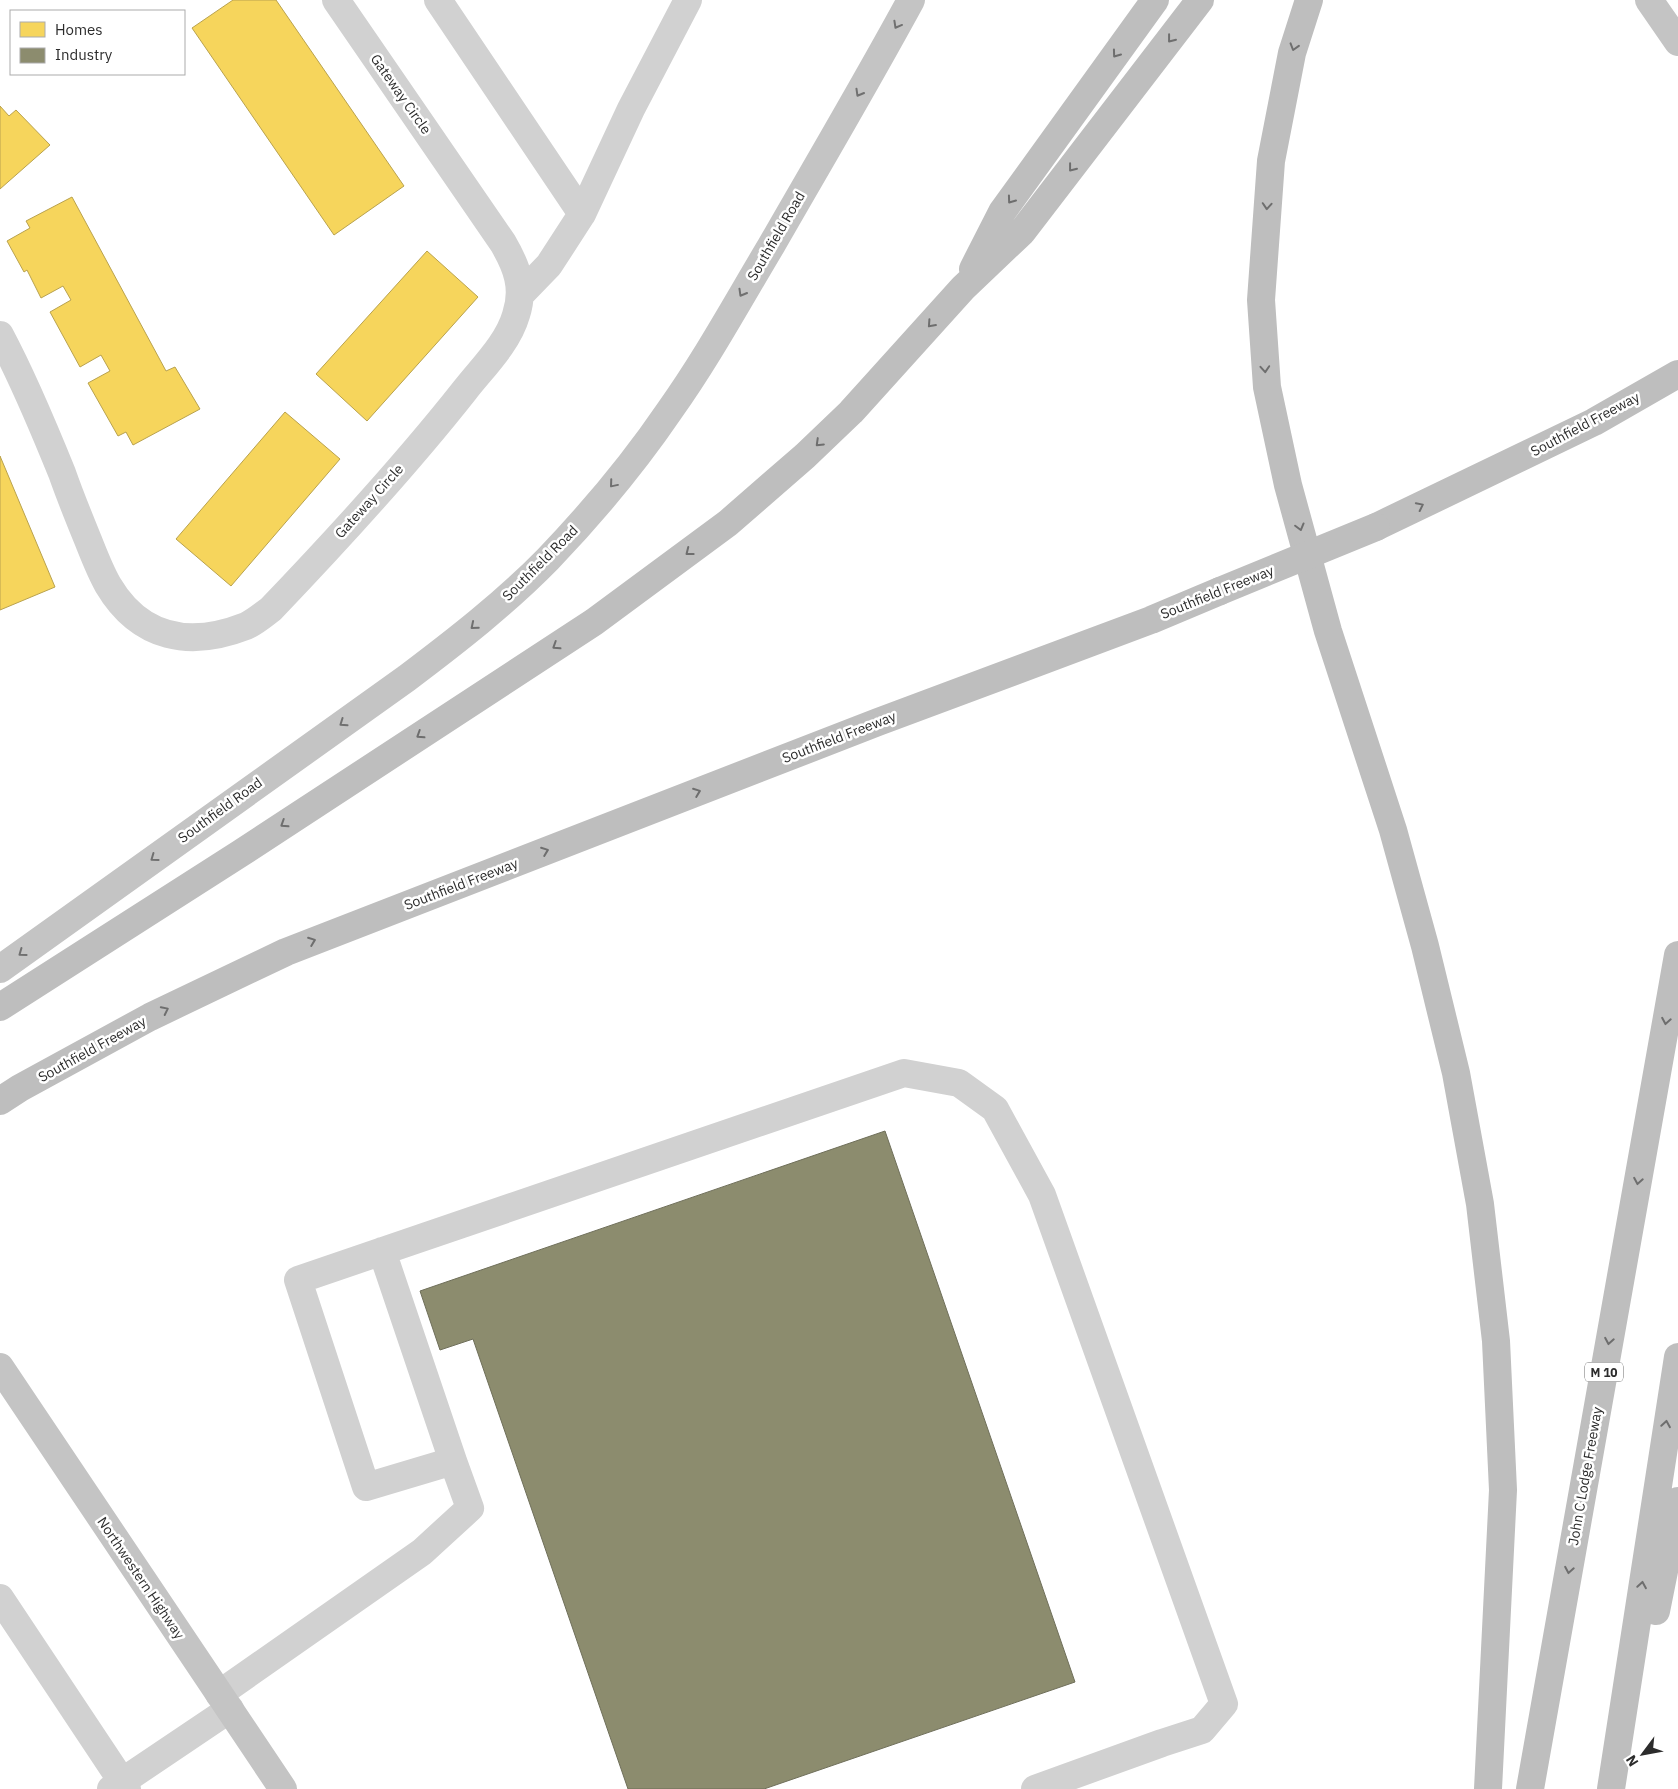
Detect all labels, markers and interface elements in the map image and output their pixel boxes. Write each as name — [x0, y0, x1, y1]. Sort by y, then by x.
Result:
legend — [10, 10, 185, 75]
text: Homes — [55, 20, 103, 39]
one-way arrow — [893, 20, 903, 29]
one-way arrow — [1168, 33, 1176, 42]
one-way arrow — [1290, 42, 1300, 50]
text: Industry — [55, 45, 113, 64]
one-way arrow — [1113, 48, 1122, 58]
street label: Gateway Circle — [367, 50, 435, 138]
one-way arrow — [856, 87, 866, 96]
one-way arrow — [1068, 162, 1077, 171]
street label: Southfield Road — [743, 188, 809, 284]
one-way arrow — [1008, 194, 1017, 204]
one-way arrow — [1262, 203, 1273, 211]
one-way arrow — [739, 288, 749, 297]
one-way arrow — [928, 319, 937, 328]
one-way arrow — [1260, 365, 1271, 373]
street label: Southfield Freeway — [1528, 388, 1642, 460]
one-way arrow — [816, 437, 825, 446]
street label: Gateway Circle — [331, 460, 407, 542]
one-way arrow — [610, 479, 619, 488]
one-way arrow — [1415, 502, 1424, 512]
street label: Southfield Road — [498, 521, 582, 605]
one-way arrow — [1294, 523, 1304, 531]
one-way arrow — [686, 547, 695, 555]
street label: Southfield Freeway — [1158, 561, 1276, 623]
one-way arrow — [470, 620, 479, 629]
one-way arrow — [553, 640, 562, 650]
street label: Southfield Freeway — [779, 707, 899, 767]
one-way arrow — [339, 717, 349, 726]
one-way arrow — [417, 729, 426, 738]
street label: Southfield Road — [174, 773, 266, 847]
one-way arrow — [692, 788, 701, 798]
one-way arrow — [281, 818, 290, 827]
one-way arrow — [541, 847, 549, 857]
one-way arrow — [150, 852, 160, 861]
street label: Southfield Freeway — [401, 854, 521, 914]
one-way arrow — [308, 937, 316, 947]
one-way arrow — [18, 947, 28, 956]
one-way arrow — [160, 1006, 169, 1016]
street label: Southfield Freeway — [35, 1012, 149, 1086]
one-way arrow — [1662, 1016, 1672, 1025]
one-way arrow — [1633, 1176, 1643, 1185]
one-way arrow — [1605, 1336, 1615, 1345]
road number: M 10 — [1585, 1362, 1623, 1381]
street label: John C Lodge Freeway — [1564, 1405, 1606, 1547]
one-way arrow — [1661, 1420, 1671, 1429]
street label: Northwestern Highway — [93, 1514, 189, 1643]
one-way arrow — [1564, 1565, 1574, 1574]
one-way arrow — [1636, 1581, 1647, 1589]
north arrow — [1618, 1729, 1668, 1779]
text: N — [1622, 1752, 1642, 1770]

